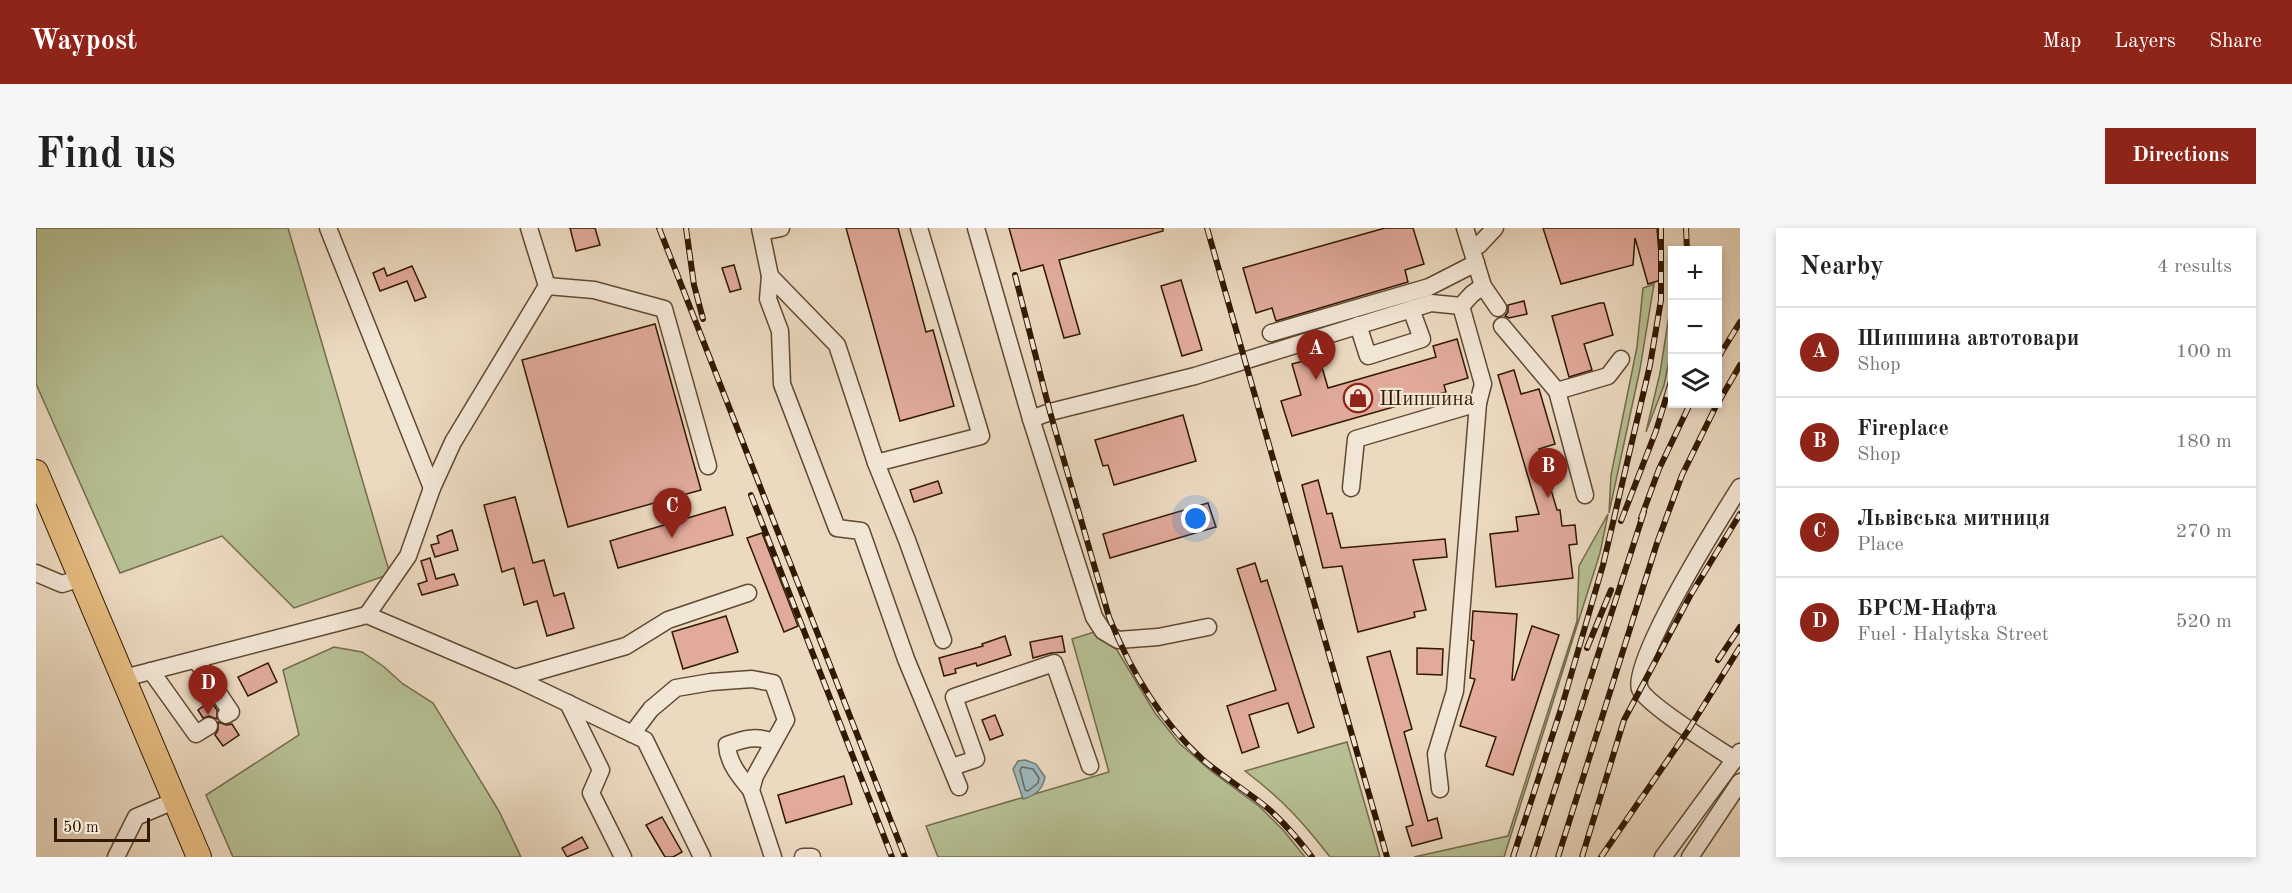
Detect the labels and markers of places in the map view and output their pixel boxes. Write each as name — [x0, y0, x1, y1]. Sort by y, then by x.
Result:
pin: A — [1296, 330, 1336, 380]
shop icon: Шипшина — [1342, 382, 1374, 414]
place label: Шипшина — [1379, 389, 1474, 410]
pin: B — [1528, 448, 1568, 498]
pin: C — [652, 488, 692, 538]
pin: D — [188, 666, 228, 715]

